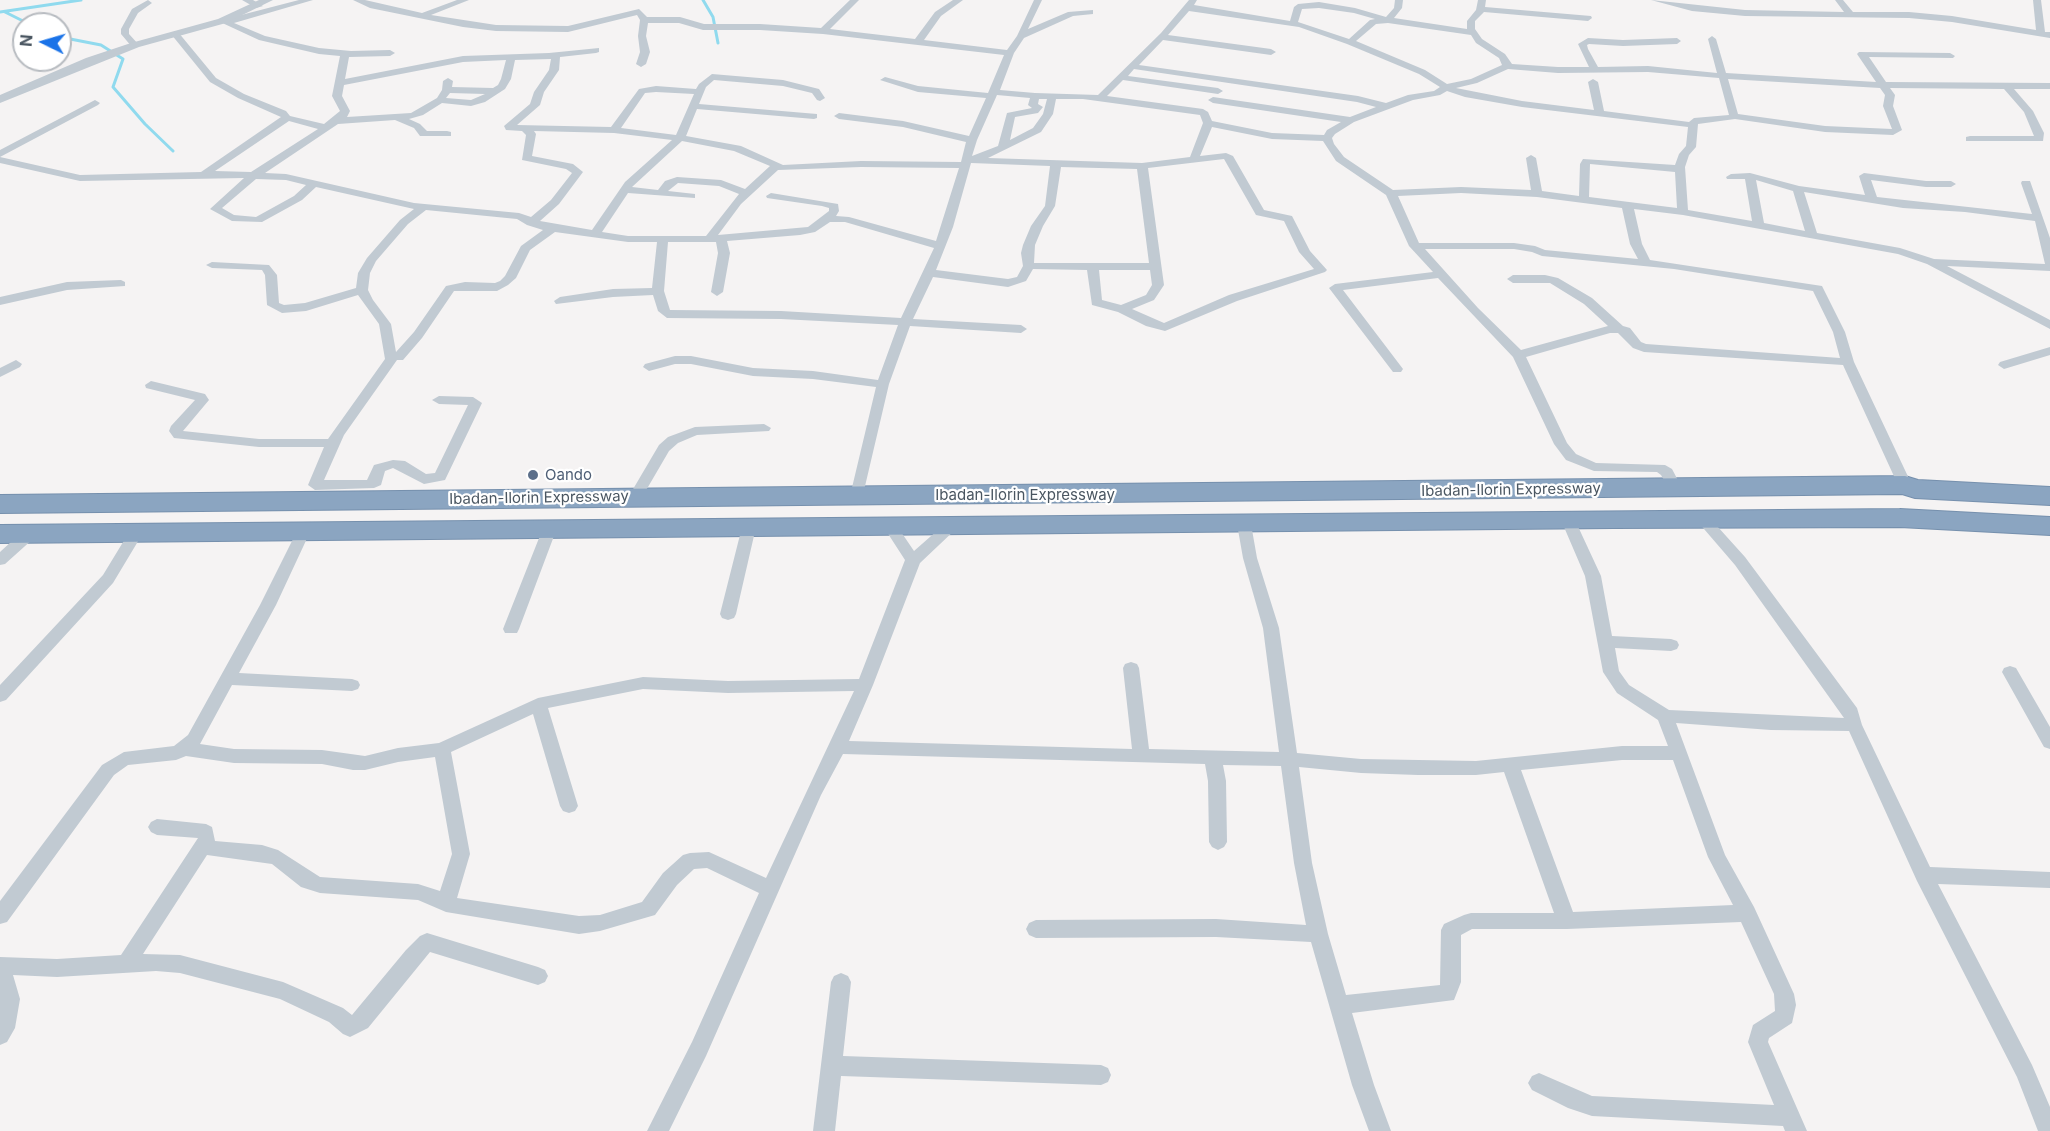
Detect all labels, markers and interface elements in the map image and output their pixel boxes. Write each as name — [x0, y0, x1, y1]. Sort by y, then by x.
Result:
north arrow — [12, 12, 72, 72]
text: N — [16, 34, 37, 48]
place label: Oando — [545, 466, 592, 484]
marker: Oando — [526, 468, 540, 482]
street label: Ibadan-Ilorin Expressway — [1421, 479, 1601, 501]
street label: Ibadan-Ilorin Expressway — [935, 486, 1115, 504]
street label: Ibadan-Ilorin Expressway — [449, 487, 629, 509]

